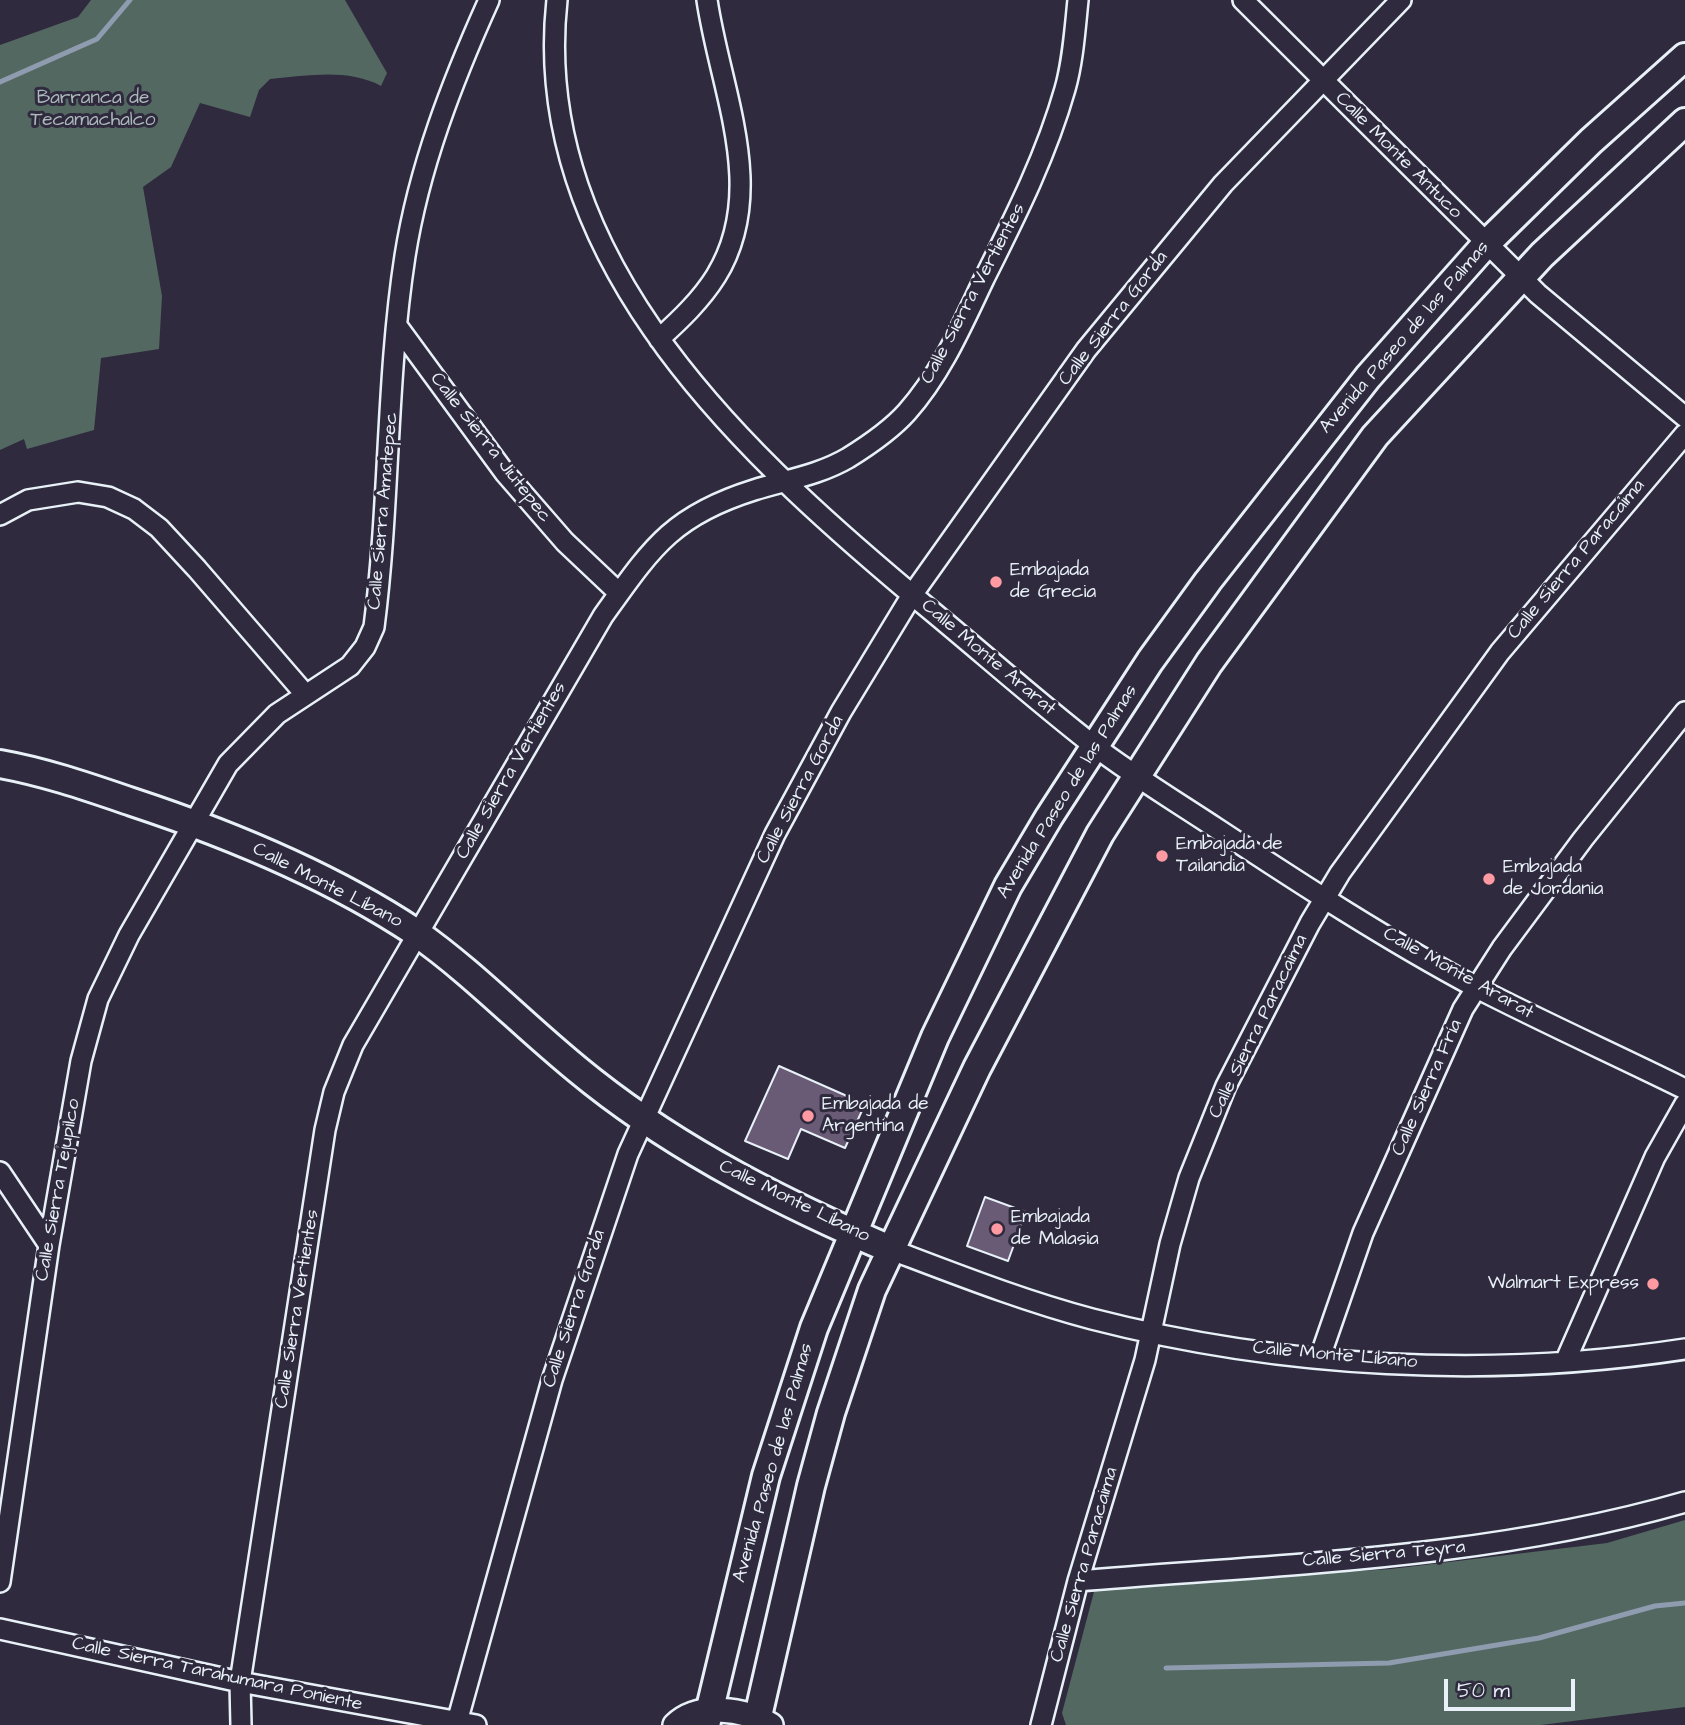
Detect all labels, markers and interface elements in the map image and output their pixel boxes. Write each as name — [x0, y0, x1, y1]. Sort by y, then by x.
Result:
park label: Barranca de Tecamachalco — [30, 88, 156, 132]
street label: Calle Monte Antuco — [1330, 88, 1466, 224]
street label: Calle Sierra Vertientes — [917, 200, 1031, 388]
street label: Avenida Paseo de las Palmas — [1315, 237, 1495, 439]
street label: Calle Sierra Gorda — [1054, 247, 1174, 391]
street label: Calle Sierra Jiutepec — [424, 368, 556, 528]
street label: Calle Sierra Amatepec — [364, 411, 404, 611]
street label: Calle Sierra Paracaima — [1503, 475, 1651, 645]
place label: Embajada de Grecia — [1010, 560, 1096, 604]
marker: Embajada de Grecia — [988, 574, 1004, 590]
street label: Calle Monte Ararat — [916, 595, 1060, 721]
street label: Calle Sierra Vertientes — [452, 678, 572, 864]
street label: Avenida Paseo de las Palmas — [993, 681, 1143, 903]
street label: Calle Sierra Gorda — [752, 712, 850, 868]
place label: Embajada de Tailandia — [1176, 834, 1282, 878]
street label: Calle Monte Líbano — [248, 838, 406, 934]
marker: Embajada de Tailandia — [1154, 848, 1170, 864]
place label: Embajada de Jordania — [1503, 857, 1603, 901]
marker: Embajada de Jordania — [1481, 871, 1497, 887]
street label: Calle Monte Ararat — [1379, 923, 1537, 1025]
street label: Calle Sierra Paracaima — [1205, 931, 1313, 1123]
street label: Calle Sierra Fría — [1388, 1016, 1468, 1160]
place label: Embajada de Argentina — [822, 1094, 928, 1138]
street label: Calle Sierra Tejupilco — [32, 1097, 86, 1283]
marker: Embajada de Argentina — [800, 1108, 816, 1124]
street label: Calle Monte Líbano — [715, 1156, 873, 1248]
place label: Embajada de Malasia — [1011, 1207, 1099, 1251]
street label: Calle Sierra Vertientes — [271, 1208, 325, 1410]
marker: Embajada de Malasia — [989, 1221, 1005, 1237]
street label: Calle Sierra Gorda — [539, 1227, 611, 1391]
place label: Walmart Express — [1488, 1273, 1639, 1295]
marker: Walmart Express — [1645, 1276, 1661, 1292]
street label: Calle Monte Líbano — [1252, 1337, 1418, 1375]
street label: Avenida Paseo de las Palmas — [729, 1341, 819, 1585]
street label: Calle Sierra Paracaima — [1046, 1465, 1124, 1665]
street label: Calle Sierra Teyra — [1302, 1537, 1466, 1573]
street label: Calle Sierra Tarahumara Poniente — [70, 1633, 364, 1717]
scale bar — [1447, 1666, 1578, 1710]
text: 50 m — [1457, 1676, 1510, 1705]

